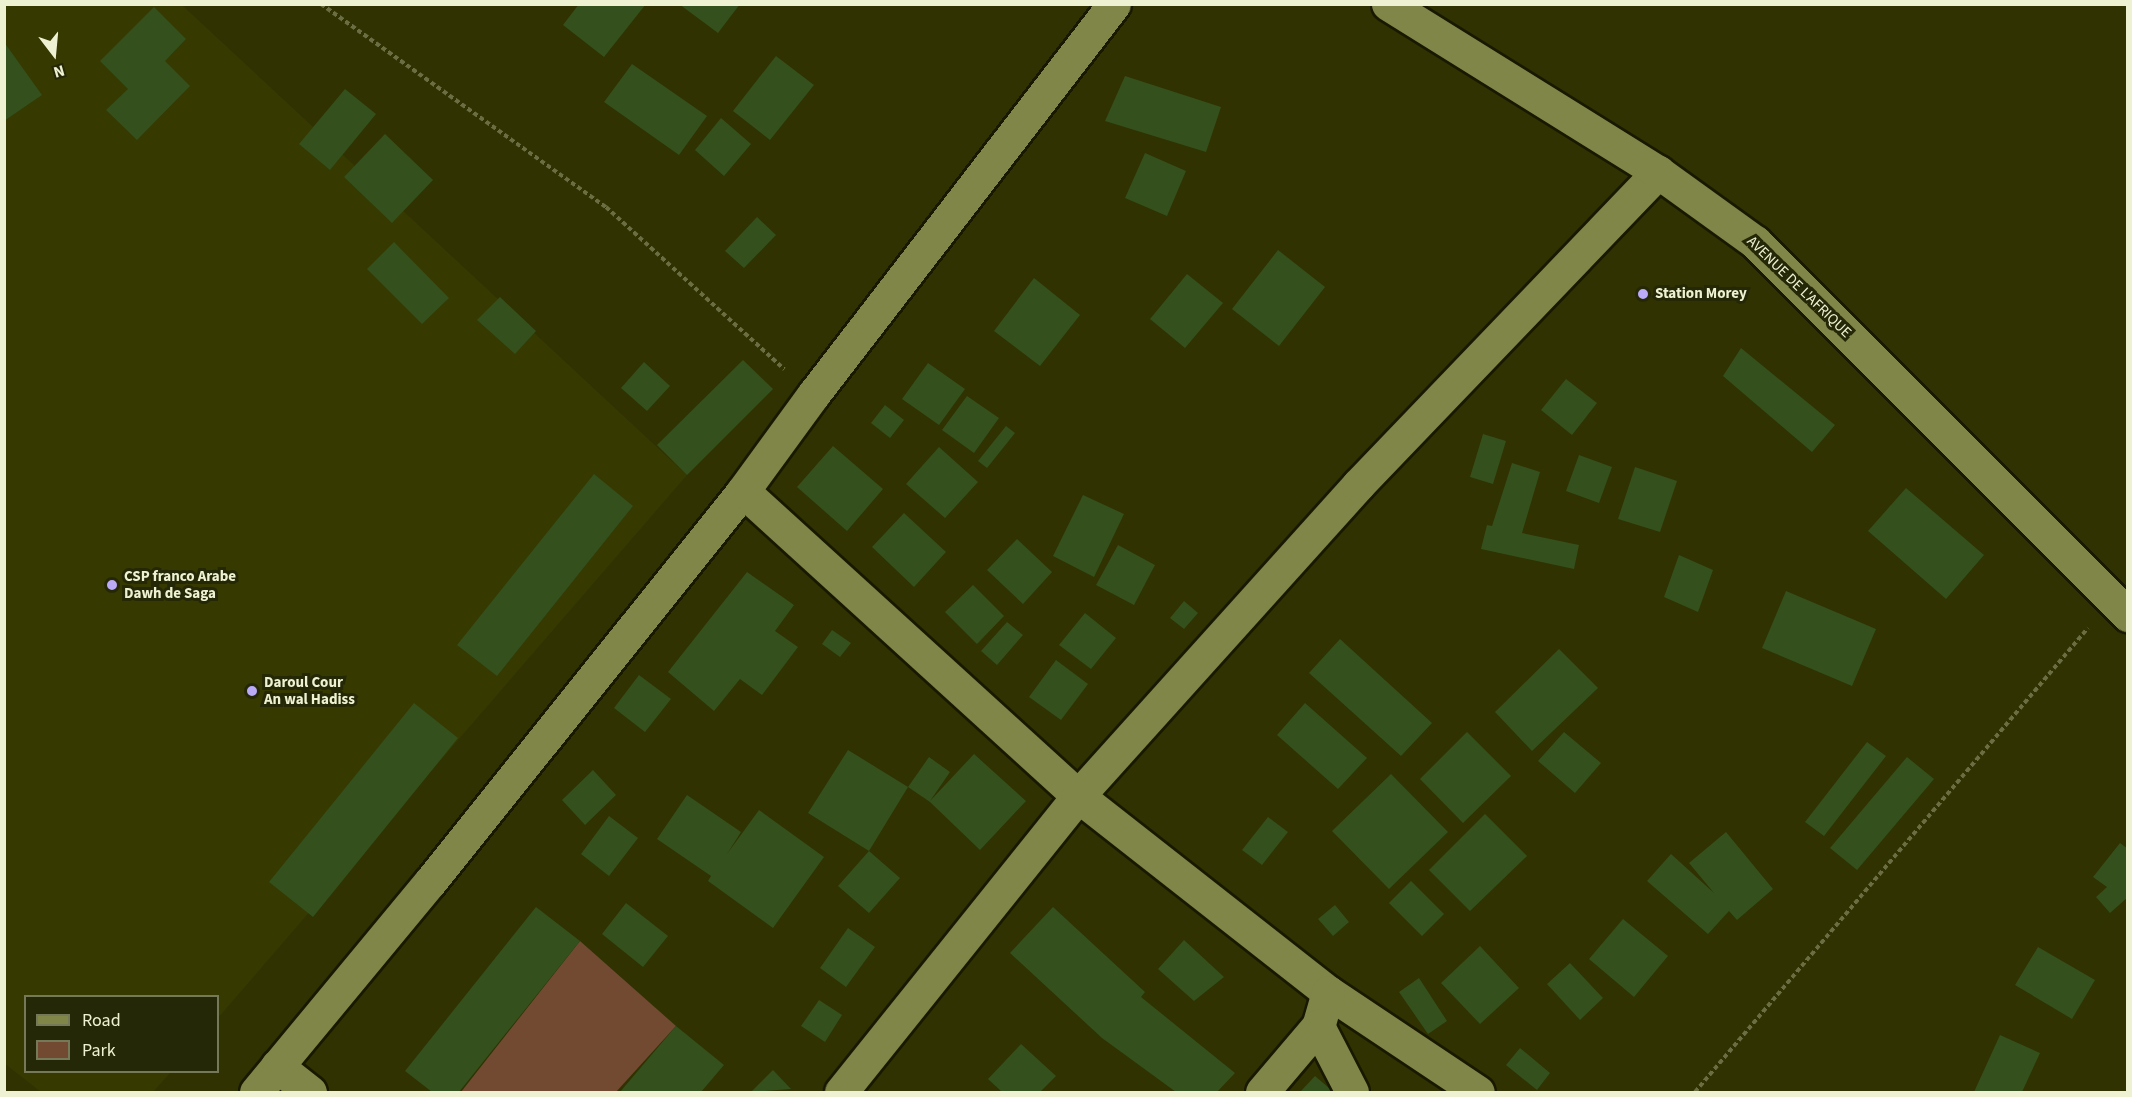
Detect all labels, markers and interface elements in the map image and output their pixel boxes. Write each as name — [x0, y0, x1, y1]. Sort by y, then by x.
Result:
north arrow — [24, 24, 84, 84]
text: N — [51, 59, 67, 83]
street label: AVENUE DE L'AFRIQUE — [1743, 232, 1855, 342]
place label: Station Morey — [1655, 285, 1747, 303]
marker: Station Morey — [1636, 287, 1650, 301]
place label: CSP franco Arabe Dawh de Saga — [124, 567, 236, 602]
marker: CSP franco Arabe Dawh de Saga — [105, 578, 119, 592]
place label: Daroul Cour An wal Hadiss — [264, 673, 355, 708]
marker: Daroul Cour An wal Hadiss — [245, 684, 259, 698]
legend — [24, 995, 219, 1073]
text: Road — [82, 1008, 121, 1033]
text: Park — [82, 1038, 116, 1063]

